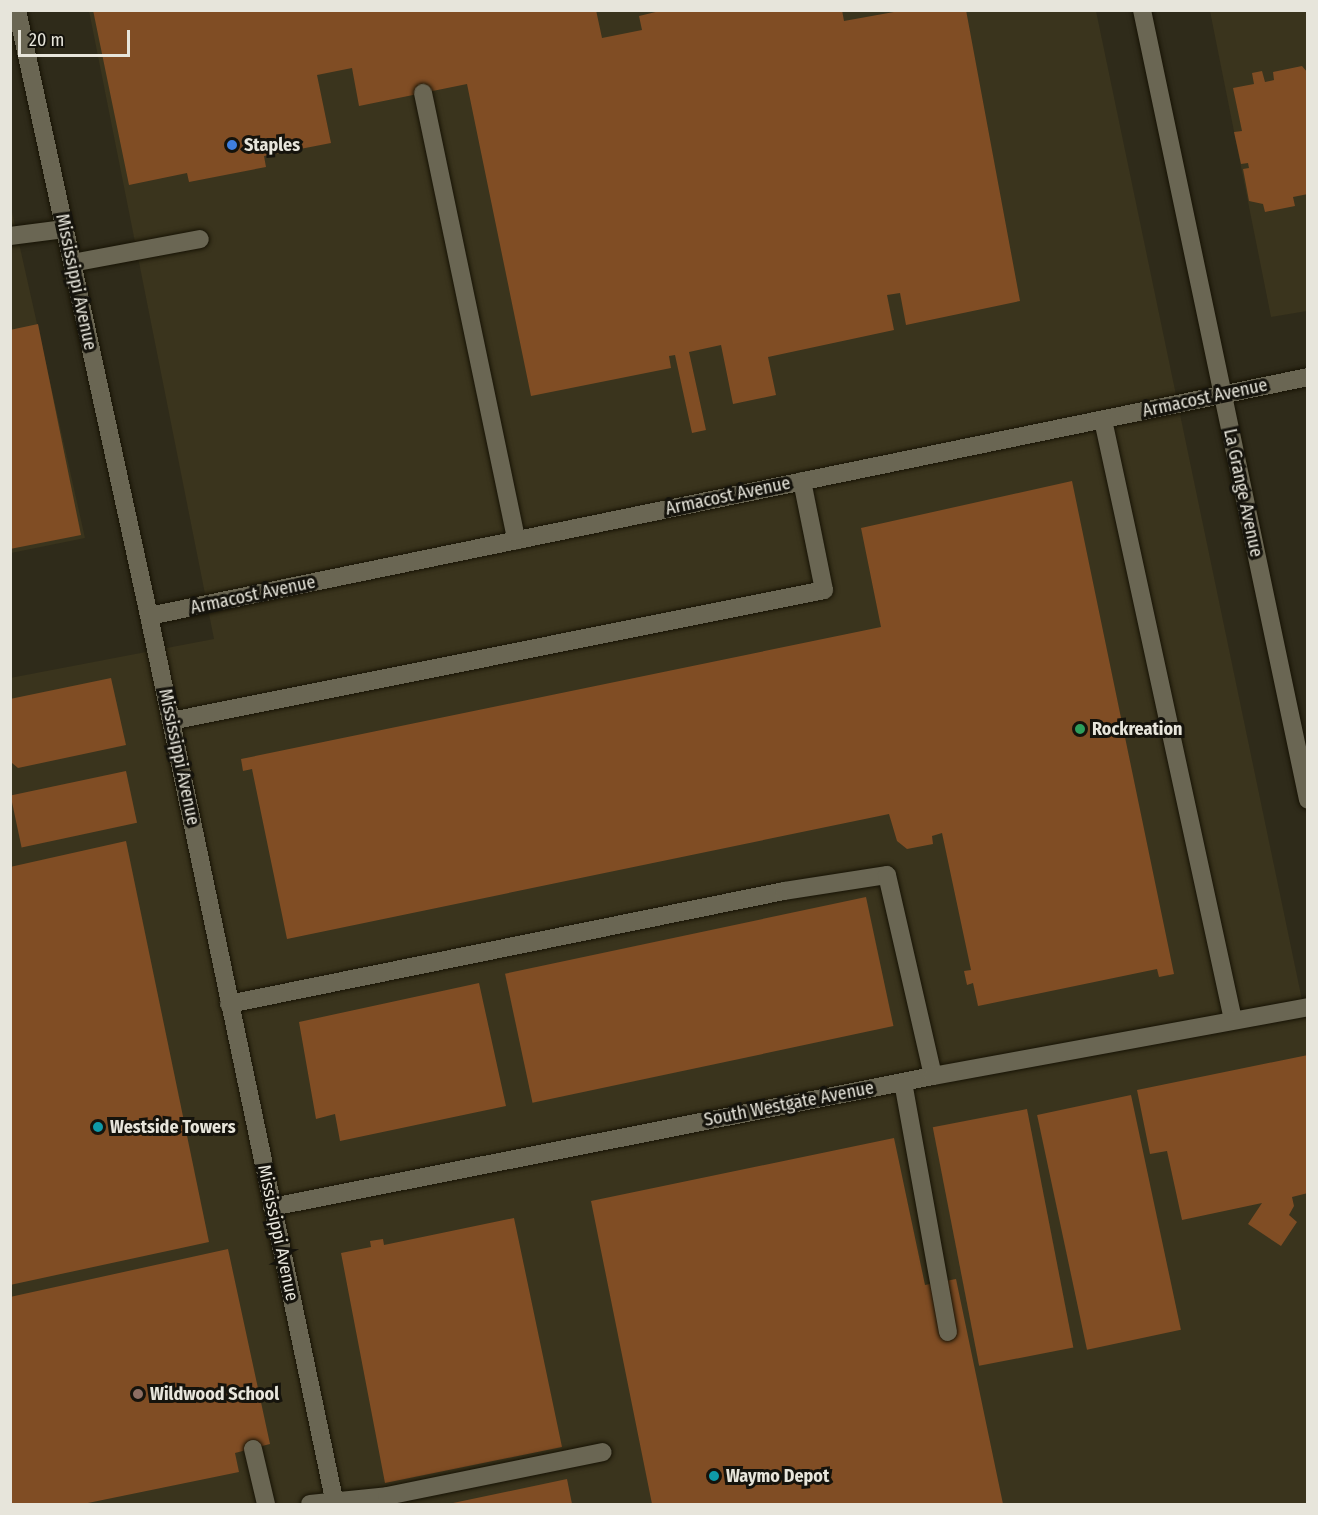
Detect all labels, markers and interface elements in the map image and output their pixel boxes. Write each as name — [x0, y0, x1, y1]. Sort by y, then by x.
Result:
scale bar — [21, 18, 134, 56]
text: 20 m — [29, 29, 64, 51]
place label: Staples — [244, 134, 300, 156]
marker: Staples — [225, 138, 239, 152]
street label: Mississippi Avenue — [51, 212, 101, 352]
street label: Armacost Avenue — [1141, 374, 1269, 422]
street label: La Grange Avenue — [1219, 427, 1267, 559]
street label: Armacost Avenue — [664, 472, 792, 520]
street label: Armacost Avenue — [189, 571, 317, 619]
street label: Mississippi Avenue — [154, 687, 204, 827]
place label: Rockreation — [1092, 718, 1183, 740]
marker: Rockreation — [1073, 722, 1087, 736]
street label: South Westgate Avenue — [702, 1077, 876, 1131]
place label: Westside Towers — [110, 1116, 236, 1138]
marker: Westside Towers — [91, 1120, 105, 1134]
street label: Mississippi Avenue — [253, 1163, 303, 1303]
place label: Wildwood School — [150, 1383, 279, 1405]
marker: Wildwood School — [131, 1387, 145, 1401]
place label: Waymo Depot — [726, 1465, 829, 1487]
marker: Waymo Depot — [707, 1469, 721, 1483]

